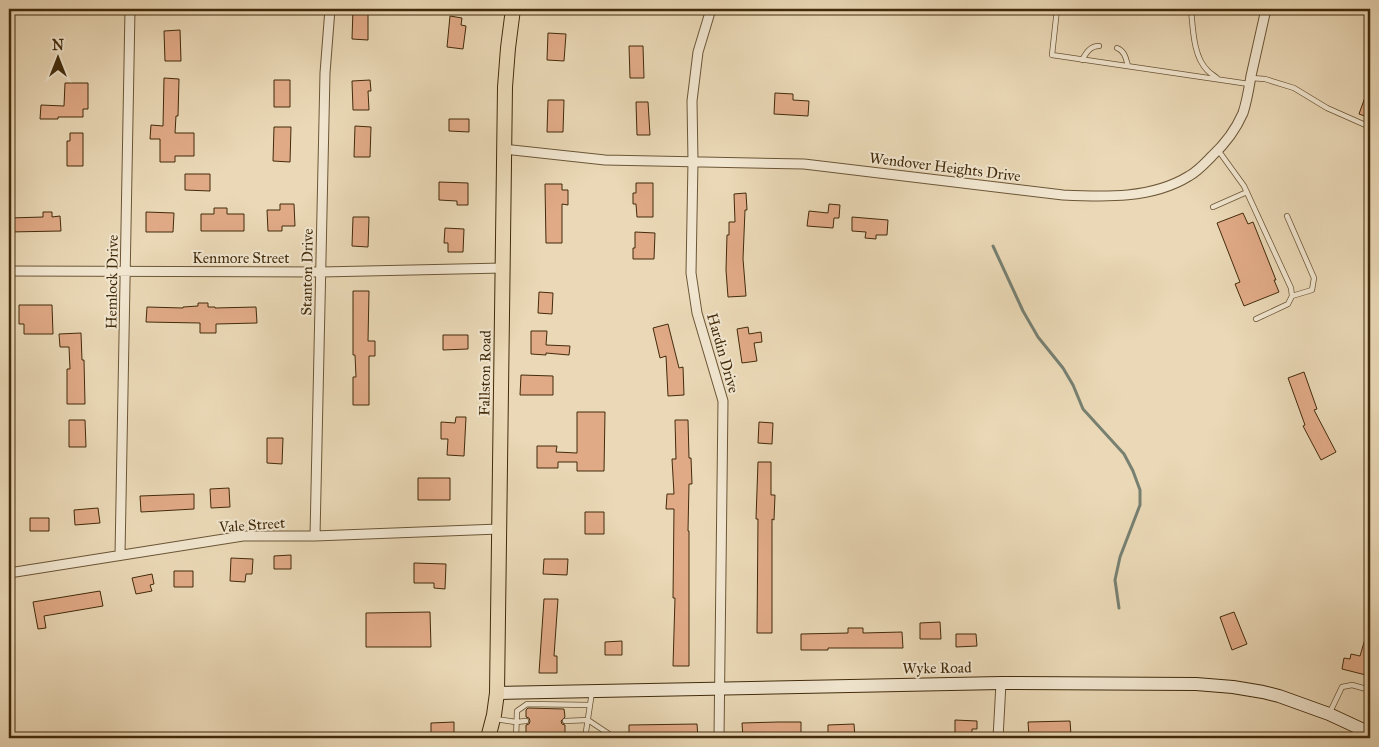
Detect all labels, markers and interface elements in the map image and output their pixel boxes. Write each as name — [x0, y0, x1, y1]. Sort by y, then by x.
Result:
north arrow — [32, 32, 82, 82]
text: N — [52, 37, 64, 54]
street label: Wendover Heights Drive — [868, 149, 1022, 185]
street label: Stanton Drive — [297, 228, 317, 316]
street label: Hemlock Drive — [102, 235, 122, 329]
street label: Kenmore Street — [192, 249, 290, 267]
street label: Hardin Drive — [703, 311, 743, 395]
street label: Fallston Road — [475, 330, 495, 416]
street label: Vale Street — [217, 514, 286, 536]
street label: Wyke Road — [902, 658, 972, 678]

